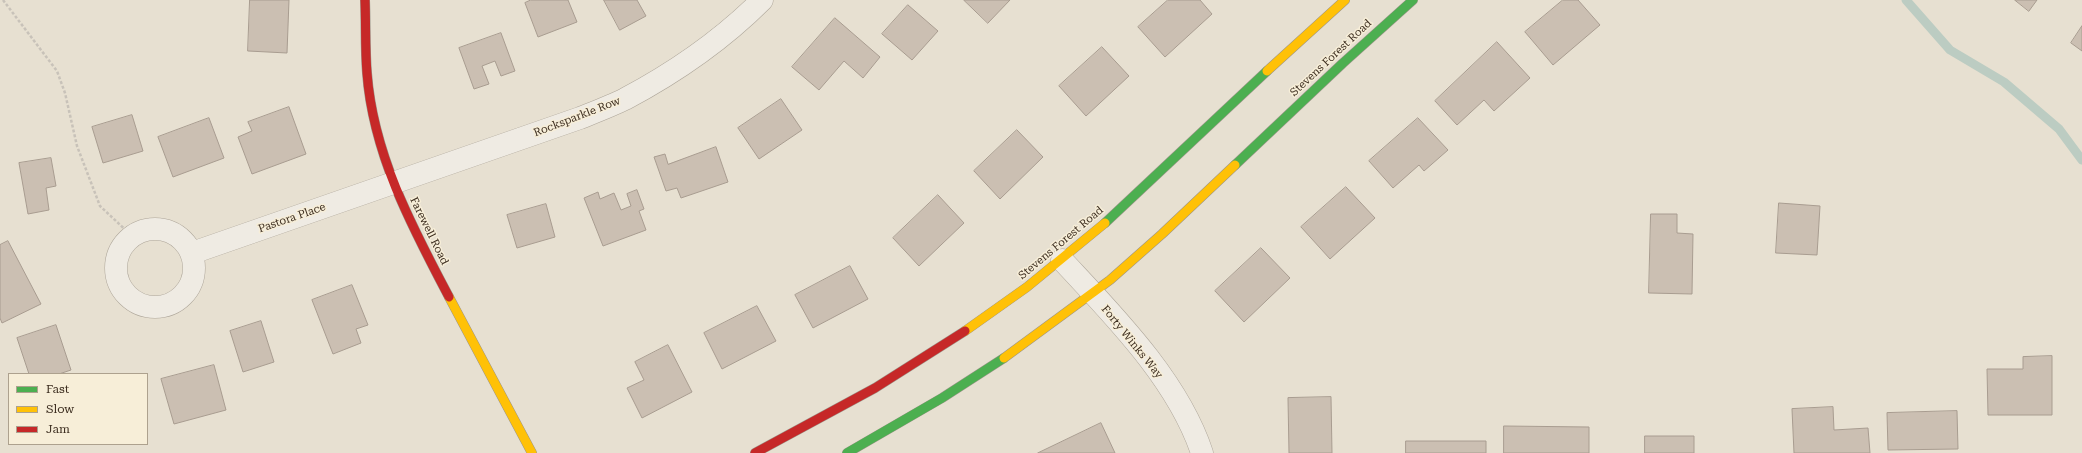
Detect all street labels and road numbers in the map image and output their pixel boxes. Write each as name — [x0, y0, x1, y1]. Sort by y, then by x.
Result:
street label: Stevens Forest Road — [1288, 17, 1374, 99]
street label: Rocksparkle Row — [532, 94, 622, 140]
street label: Farewell Road — [407, 195, 451, 267]
street label: Pastora Place — [257, 200, 327, 236]
street label: Stevens Forest Road — [1016, 204, 1106, 282]
street label: Forty Winks Way — [1098, 303, 1166, 381]

